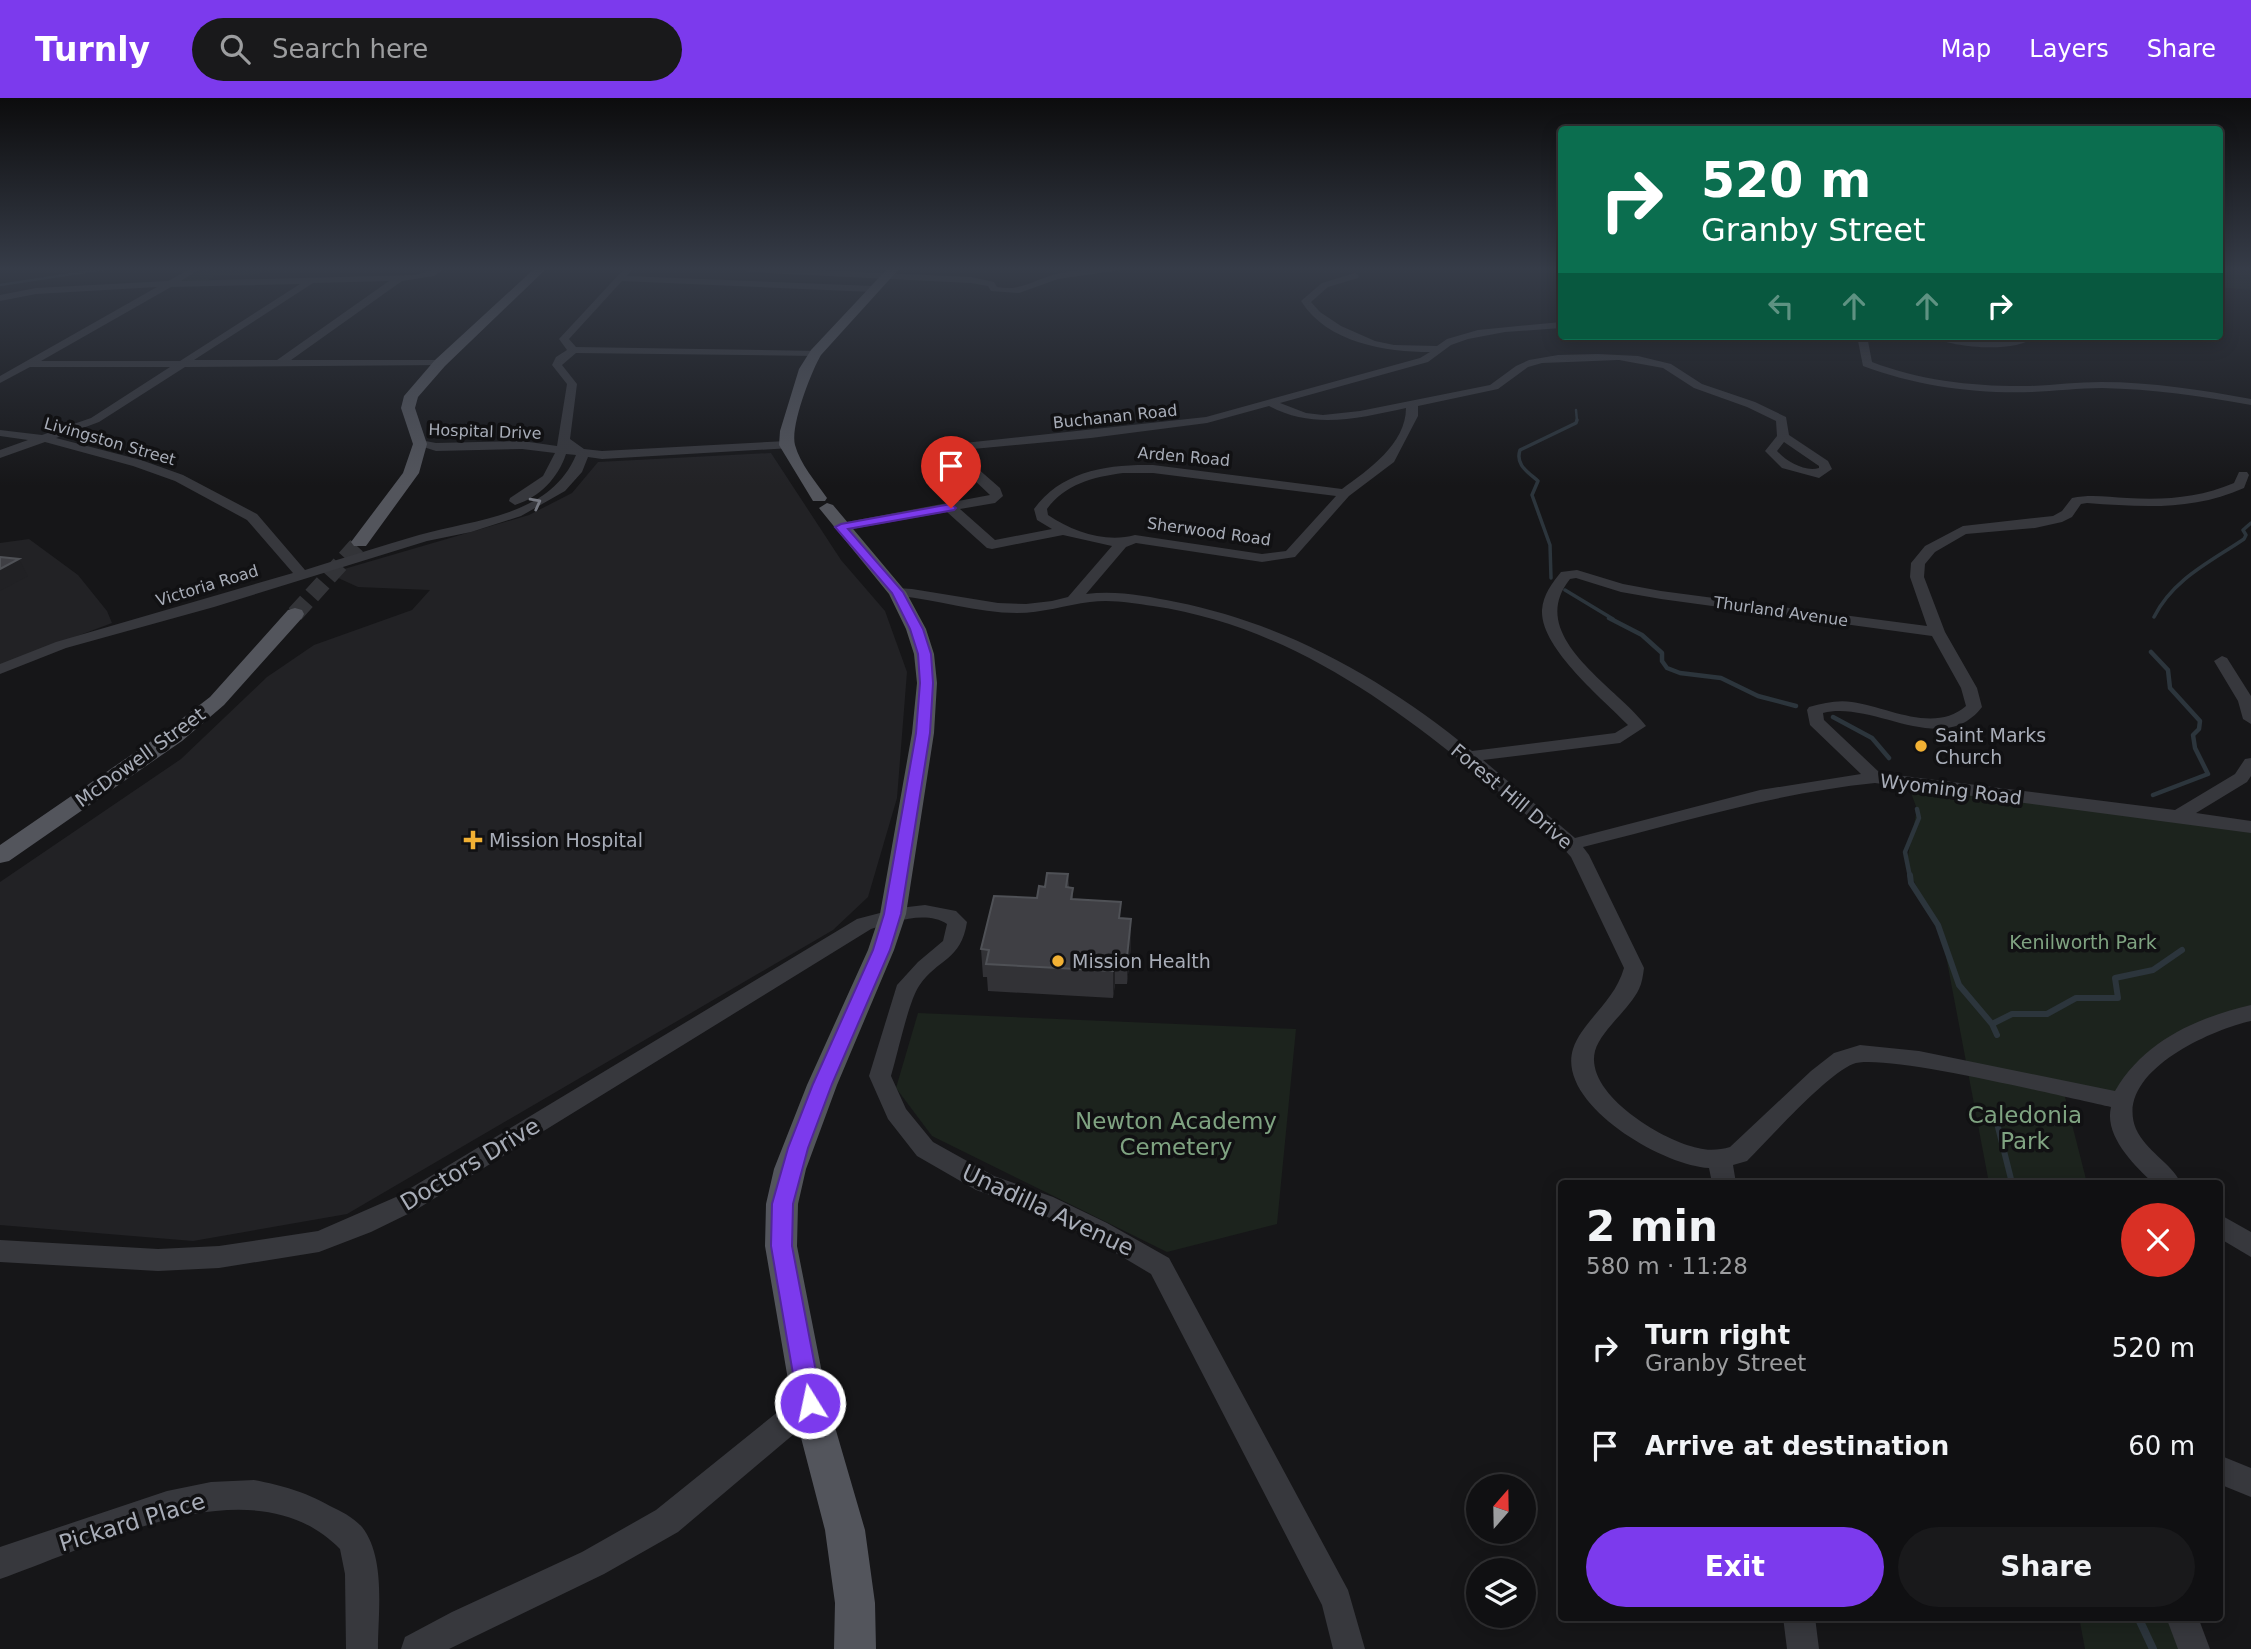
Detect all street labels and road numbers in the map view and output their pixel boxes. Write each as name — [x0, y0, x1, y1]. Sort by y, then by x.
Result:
street label: Buchanan Road — [1052, 401, 1178, 432]
street label: Livingston Street — [42, 414, 178, 469]
street label: Hospital Drive — [428, 420, 542, 443]
street label: Arden Road — [1137, 443, 1231, 470]
street label: Sherwood Road — [1146, 513, 1272, 550]
street label: Victoria Road — [154, 561, 261, 610]
street label: Thurland Avenue — [1711, 593, 1849, 630]
street label: McDowell Street — [71, 703, 209, 811]
street label: Forest Hill Drive — [1447, 739, 1577, 853]
street label: Wyoming Road — [1879, 769, 2023, 809]
street label: Doctors Drive — [396, 1112, 544, 1216]
street label: Unadilla Avenue — [958, 1159, 1138, 1261]
street label: Pickard Place — [56, 1487, 208, 1557]

